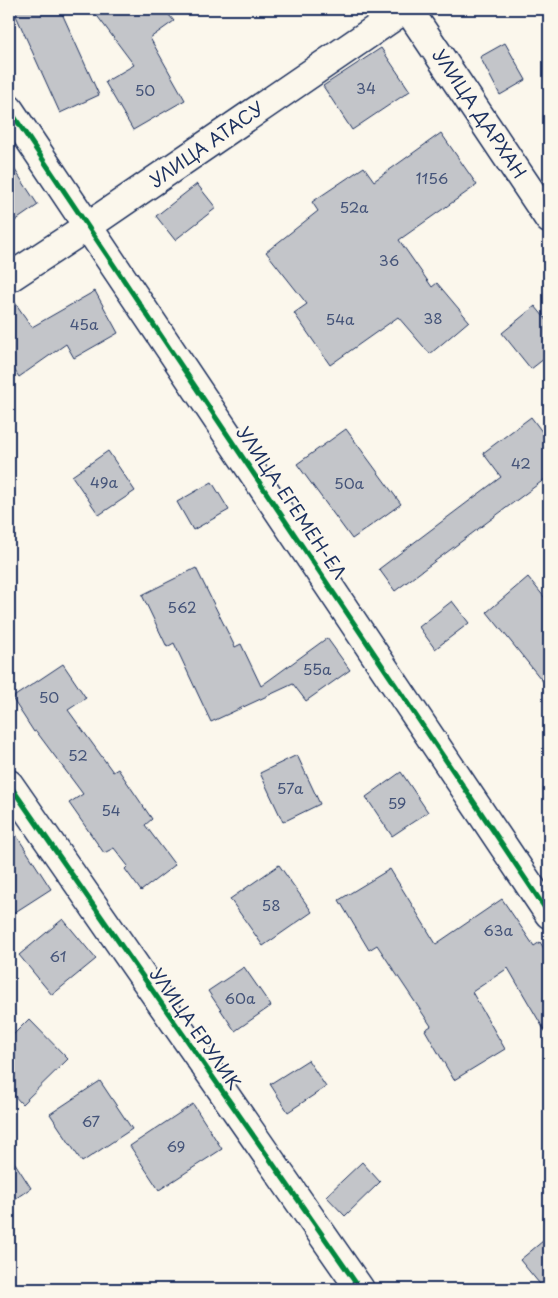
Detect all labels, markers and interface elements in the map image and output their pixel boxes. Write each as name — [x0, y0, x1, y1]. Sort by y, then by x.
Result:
street label: УЛИЦА ДАРХАН — [427, 43, 534, 183]
house number: 34 — [356, 76, 376, 99]
house number: 50 — [135, 78, 155, 101]
street label: УЛИЦА АТАСУ — [144, 94, 269, 193]
house number: 1156 — [416, 166, 448, 189]
house number: 52а — [340, 195, 369, 218]
house number: 36 — [379, 248, 399, 271]
house number: 38 — [423, 306, 443, 329]
house number: 54а — [326, 307, 355, 330]
house number: 45а — [70, 312, 99, 335]
street label: УЛИЦА ЕГЕМЕН-ЕЛ — [231, 420, 354, 584]
house number: 42 — [511, 451, 531, 474]
house number: 49а — [90, 470, 119, 493]
house number: 50а — [334, 471, 365, 494]
house number: 562 — [167, 595, 197, 618]
house number: 55а — [303, 657, 332, 680]
house number: 50 — [39, 685, 59, 708]
house number: 52 — [68, 743, 88, 766]
house number: 57а — [277, 776, 304, 799]
house number: 59 — [388, 791, 406, 814]
house number: 54 — [101, 798, 121, 821]
house number: 58 — [261, 893, 281, 916]
house number: 63а — [483, 918, 513, 941]
house number: 61 — [50, 944, 66, 967]
street label: УЛИЦА ЕРУЛИК — [144, 962, 248, 1095]
house number: 60а — [225, 986, 256, 1009]
house number: 67 — [82, 1109, 101, 1132]
house number: 69 — [167, 1134, 185, 1157]

